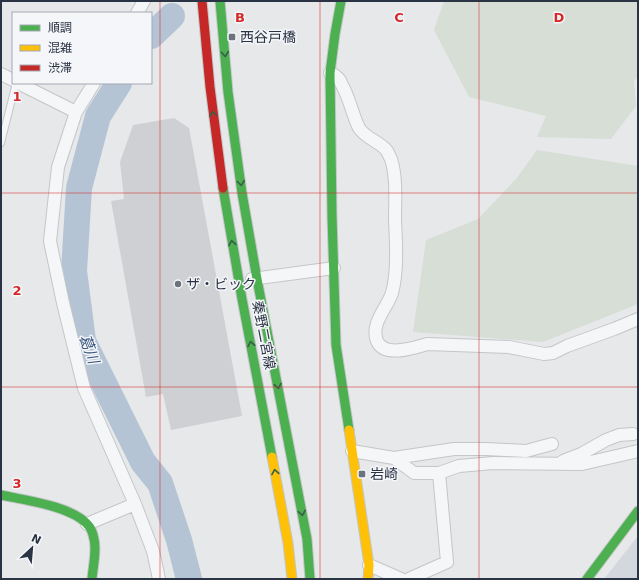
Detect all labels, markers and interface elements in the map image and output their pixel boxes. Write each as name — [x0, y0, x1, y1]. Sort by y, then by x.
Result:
text: B — [235, 10, 245, 25]
text: C — [394, 10, 404, 25]
text: D — [554, 10, 565, 25]
legend — [12, 12, 152, 84]
text: 順調 — [48, 21, 72, 35]
place label: 西谷戸橋 — [240, 29, 296, 45]
marker: 西谷戸橋 — [227, 32, 237, 42]
text: 混雑 — [48, 41, 72, 55]
one-way arrow — [220, 51, 229, 57]
text: 渋滞 — [48, 61, 72, 75]
text: 1 — [12, 89, 22, 104]
one-way arrow — [209, 111, 218, 117]
one-way arrow — [236, 180, 245, 186]
one-way arrow — [229, 240, 237, 246]
place label: ザ・ビック — [186, 276, 256, 292]
marker: ザ・ビック — [173, 279, 183, 289]
text: 2 — [12, 283, 22, 298]
street label: 秦野二宮線 — [249, 299, 279, 371]
water label: 葛川 — [75, 332, 103, 368]
one-way arrow — [247, 341, 256, 347]
one-way arrow — [273, 383, 282, 389]
place label: 岩崎 — [370, 466, 398, 482]
one-way arrow — [271, 468, 279, 475]
marker: 岩崎 — [357, 469, 367, 479]
text: 3 — [12, 476, 22, 491]
one-way arrow — [297, 510, 305, 517]
north arrow — [12, 528, 52, 568]
text: N — [29, 532, 43, 547]

